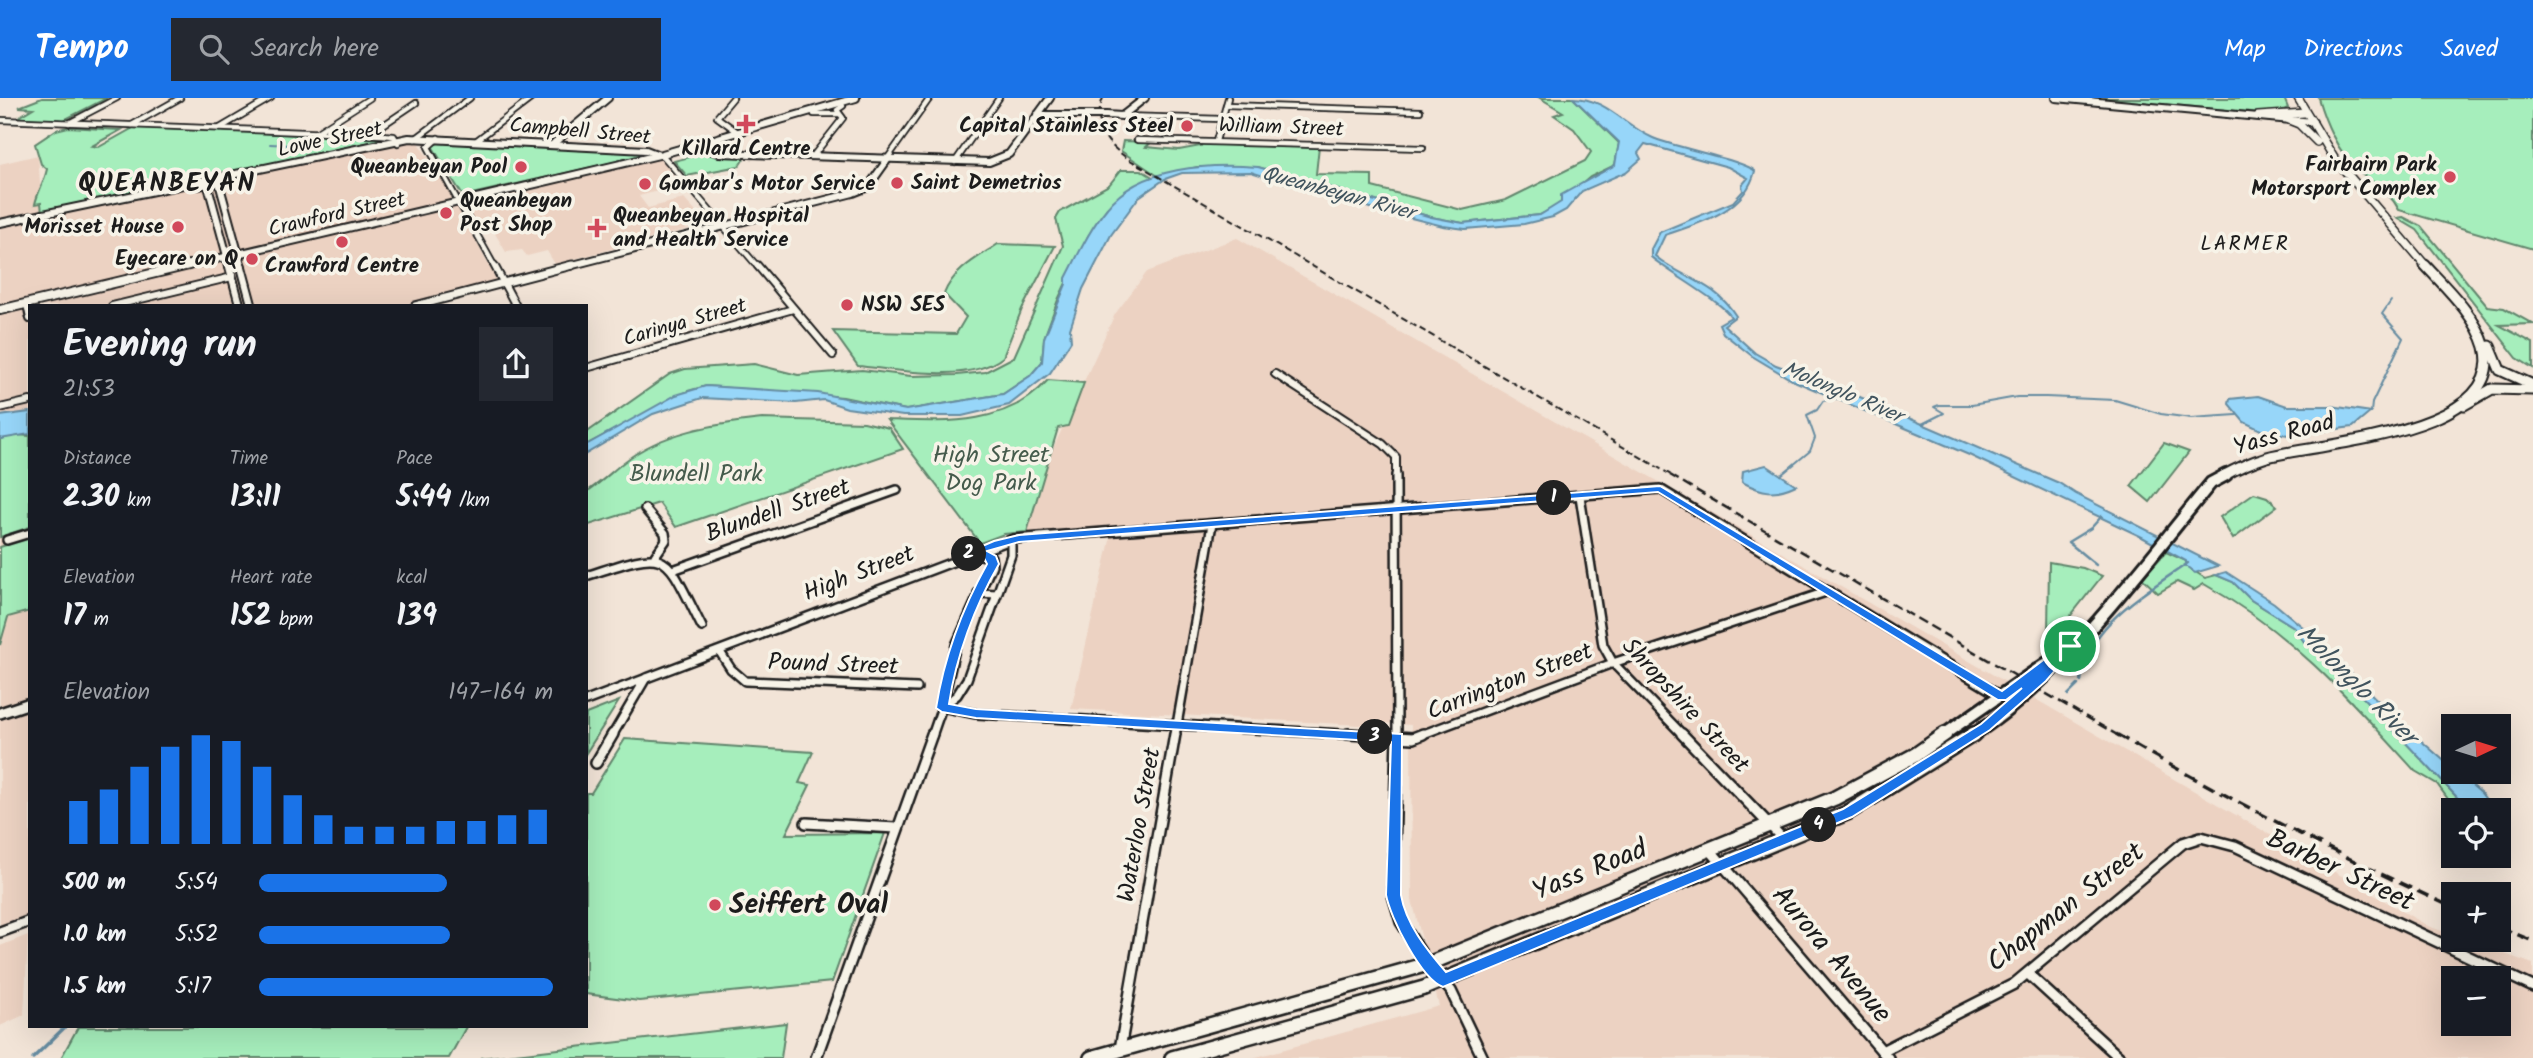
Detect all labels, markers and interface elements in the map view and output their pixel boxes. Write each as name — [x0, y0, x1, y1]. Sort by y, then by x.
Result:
search box — [171, 18, 661, 81]
text: Tempo — [35, 23, 129, 76]
text: Search here — [251, 28, 379, 70]
icon: search — [195, 30, 233, 68]
text: Map — [2224, 30, 2266, 69]
text: Directions — [2304, 30, 2403, 69]
text: Saved — [2441, 30, 2498, 69]
street label: Campbell Street — [508, 109, 653, 155]
street label: William Street — [1218, 109, 1345, 147]
place label: Capital Stainless Steel — [959, 110, 1173, 143]
street label: Lowe Street — [275, 113, 386, 167]
marker: Killard Centre — [736, 114, 756, 134]
marker: Capital Stainless Steel — [1179, 118, 1195, 134]
place label: Killard Centre — [681, 133, 811, 166]
place label: Fairbairn Park Motorsport Complex — [2251, 149, 2437, 206]
place label: Queanbeyan Pool — [351, 151, 507, 184]
water label: Queanbeyan River — [1258, 158, 1422, 231]
marker: Queanbeyan Pool — [513, 159, 529, 175]
district label: QUEANBEYAN — [78, 163, 256, 205]
place label: Saint Demetrios — [911, 167, 1062, 200]
place label: Gombar's Motor Service — [659, 168, 876, 201]
marker: Fairbairn Park Motorsport Complex — [2442, 169, 2458, 185]
marker: Saint Demetrios — [889, 175, 905, 191]
marker: Gombar's Motor Service — [637, 176, 653, 192]
street label: Crawford Street — [265, 183, 410, 247]
place label: Queanbeyan Post Shop — [460, 185, 572, 242]
place label: Queanbeyan Hospital and Health Service — [613, 200, 809, 257]
marker: Queanbeyan Post Shop — [438, 205, 454, 221]
place label: Morisset House — [25, 211, 164, 244]
marker: Queanbeyan Hospital and Health Service — [587, 218, 607, 238]
marker: Morisset House — [170, 219, 186, 235]
district label: LARMER — [2200, 228, 2290, 261]
marker: Crawford Centre — [334, 234, 350, 250]
place label: Eyecare on Q — [115, 243, 238, 276]
place label: Crawford Centre — [265, 250, 419, 283]
marker: Eyecare on Q — [244, 251, 260, 267]
street label: Carinya Street — [619, 289, 751, 356]
place label: NSW SES — [861, 289, 946, 322]
marker: NSW SES — [839, 297, 855, 313]
text: Evening run — [63, 316, 257, 376]
button: share — [479, 327, 553, 401]
water label: Molonglo River — [1777, 353, 1911, 435]
text: 21:53 — [63, 372, 115, 408]
street label: Yass Road — [2229, 403, 2340, 467]
park label: High Street Dog Park — [933, 436, 1050, 503]
text: Distance — [63, 444, 131, 474]
text: Time — [230, 444, 268, 474]
text: Pace — [396, 444, 433, 474]
park label: Blundell Park — [629, 455, 763, 494]
street label: Blundell Street — [700, 468, 856, 554]
text: 2.30 — [63, 474, 119, 522]
text: 13:11 — [230, 474, 281, 522]
text: 5:44 — [396, 474, 452, 522]
pin: 1 — [1536, 480, 1572, 516]
text: 1 — [1551, 482, 1556, 512]
text: km — [119, 486, 151, 516]
text: /km — [452, 486, 490, 516]
street label: High Street — [798, 535, 921, 613]
pin: 2 — [951, 536, 986, 572]
text: 2 — [963, 538, 974, 568]
text: Elevation — [63, 563, 135, 593]
text: Heart rate — [230, 563, 312, 593]
text: kcal — [396, 563, 427, 593]
text: 17 — [63, 593, 86, 641]
text: 152 — [230, 593, 271, 641]
text: 139 — [396, 593, 437, 641]
text: m — [86, 605, 109, 635]
text: bpm — [271, 605, 313, 635]
water label: Molonglo River — [2285, 614, 2430, 759]
pin — [2040, 616, 2100, 676]
icon: arrive — [2051, 627, 2089, 665]
street label: Shropshire Street — [1611, 629, 1759, 783]
street label: Carrington Street — [1421, 632, 1599, 732]
street label: Pound Street — [767, 643, 900, 687]
text: Elevation — [63, 675, 150, 711]
text: 147–164 m — [448, 675, 553, 711]
north arrow — [2441, 714, 2511, 784]
map controls — [2441, 714, 2511, 1036]
pin: 3 — [1358, 720, 1392, 754]
text: 3 — [1369, 721, 1380, 751]
street label: Waterloo Street — [1107, 744, 1173, 905]
button: locate — [2441, 798, 2511, 868]
pin: 4 — [1801, 808, 1836, 842]
text: 4 — [1813, 809, 1824, 839]
street label: Barber Street — [2258, 817, 2423, 925]
street label: Yass Road — [1526, 827, 1655, 914]
street label: Chapman Street — [1977, 831, 2156, 984]
text: 500 m — [63, 865, 126, 901]
text: 5:54 — [175, 865, 218, 901]
street label: Aurora Avenue — [1760, 876, 1903, 1034]
button: + — [2441, 882, 2511, 952]
place label: Seiffert Oval — [729, 883, 888, 928]
marker: Seiffert Oval — [707, 897, 723, 913]
text: 1.0 km — [63, 917, 126, 953]
text: 5:52 — [175, 917, 219, 953]
button: − — [2441, 966, 2511, 1036]
text: 1.5 km — [63, 969, 126, 1005]
text: 5:17 — [175, 969, 211, 1005]

